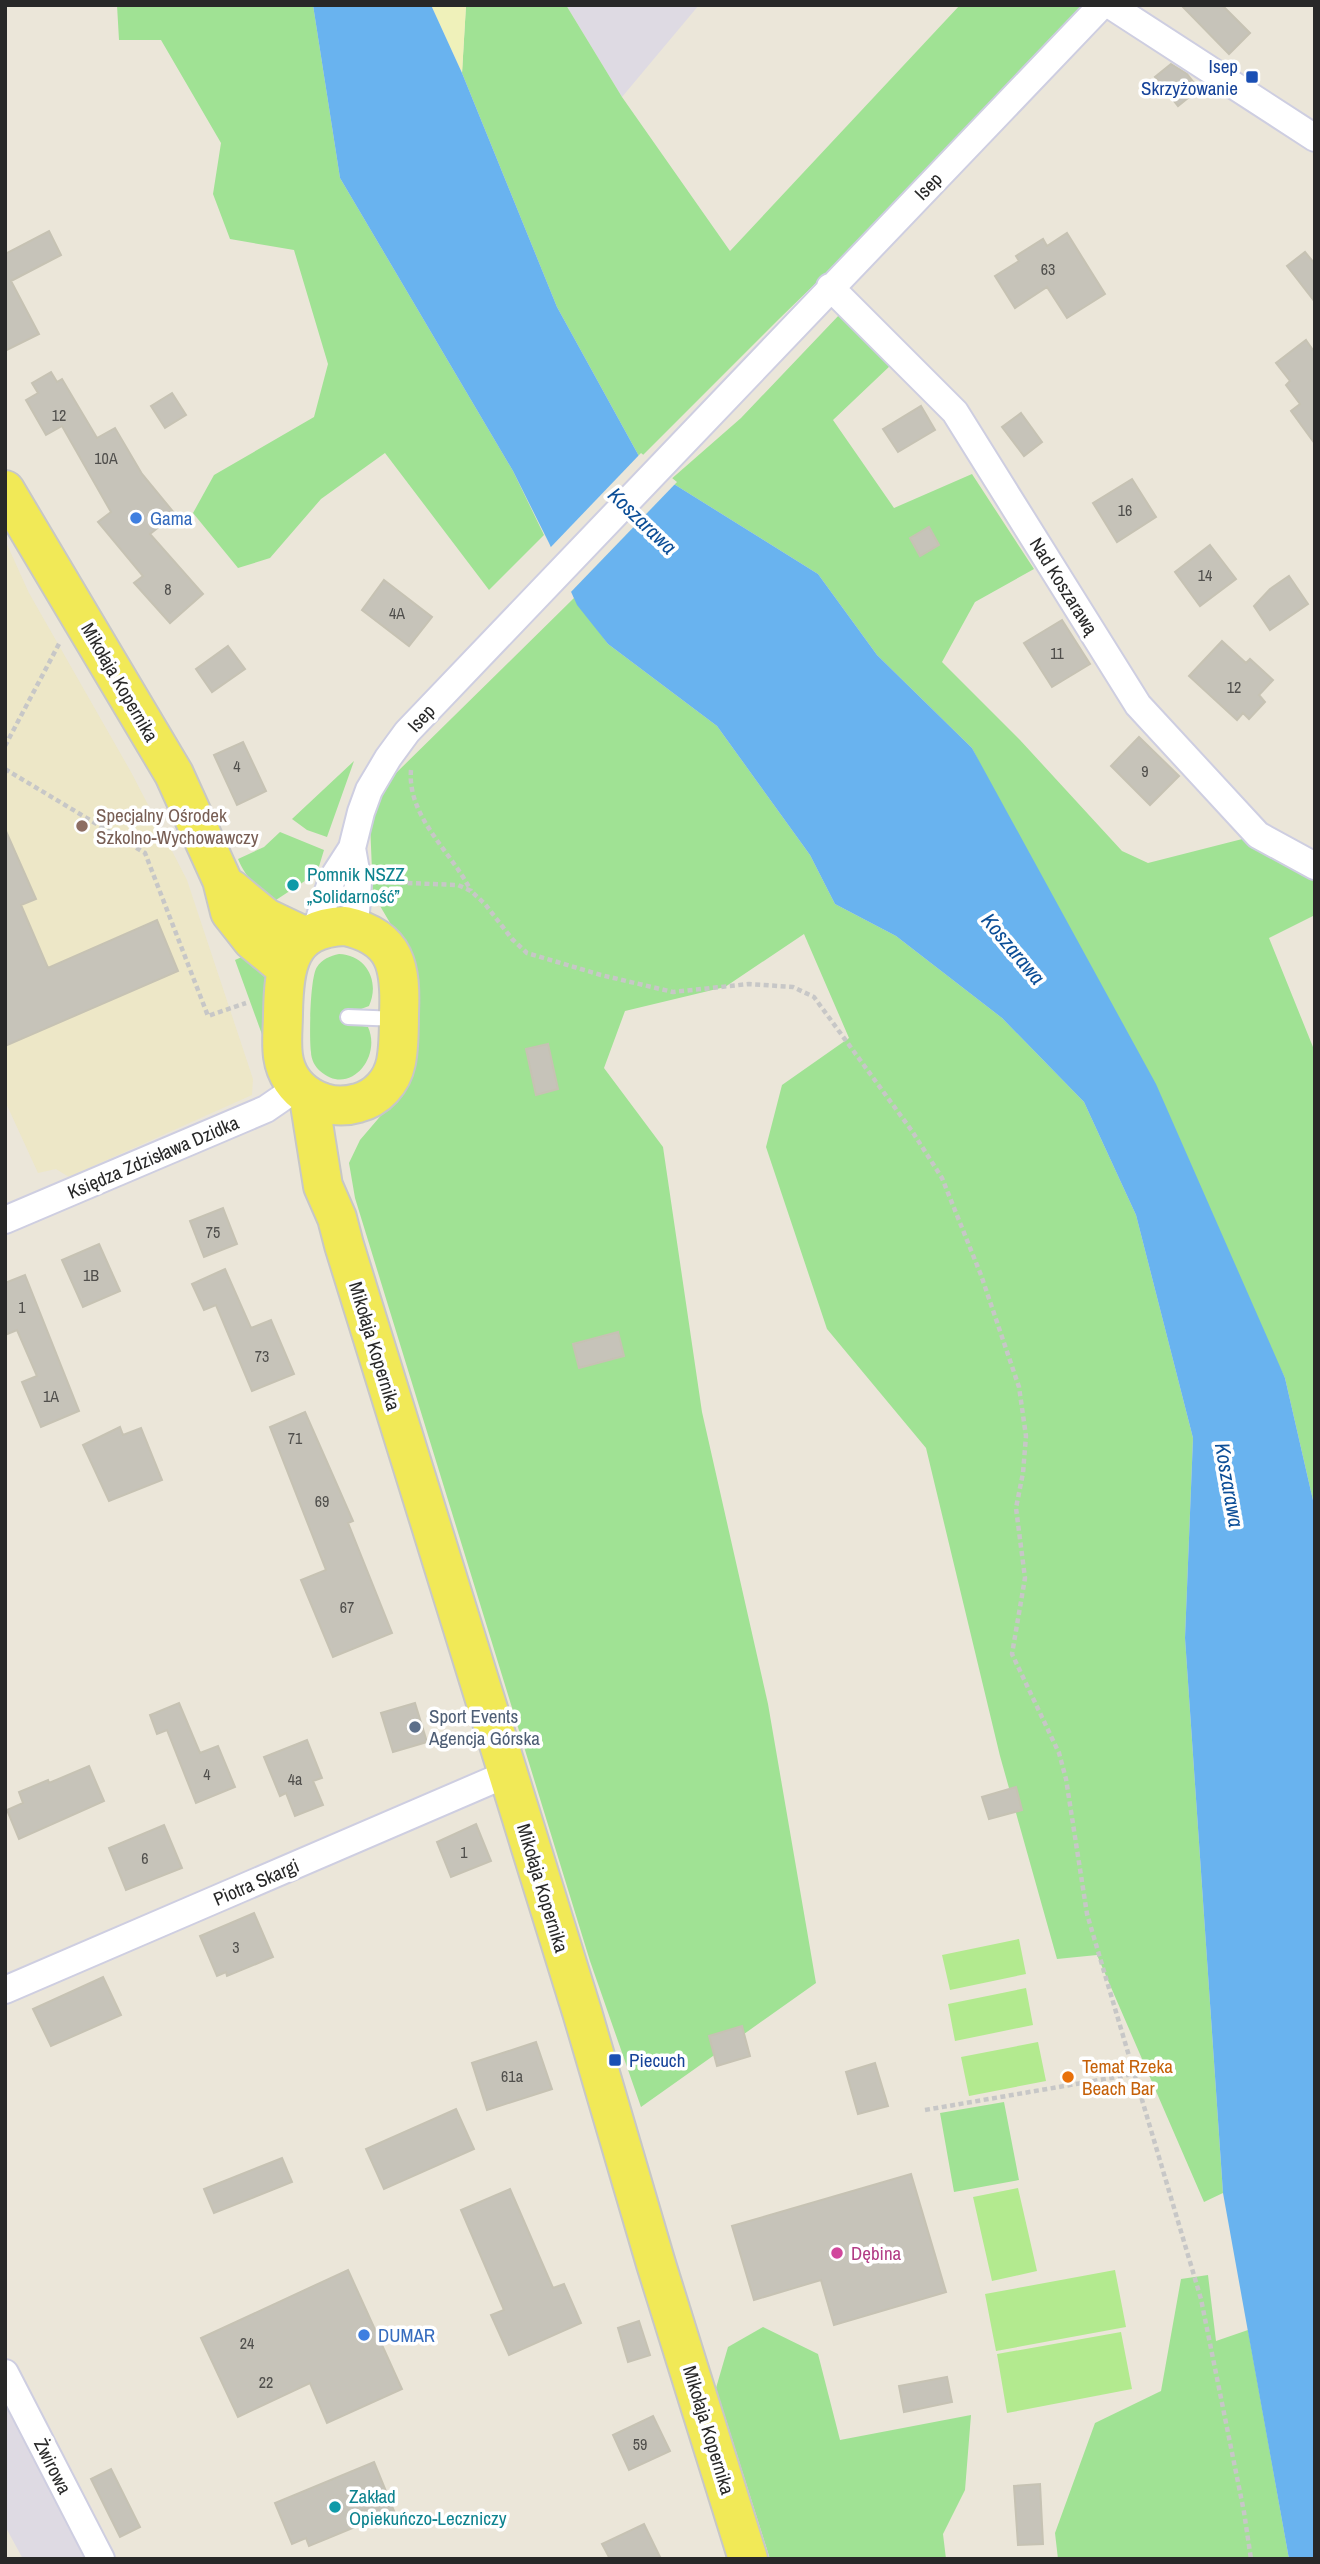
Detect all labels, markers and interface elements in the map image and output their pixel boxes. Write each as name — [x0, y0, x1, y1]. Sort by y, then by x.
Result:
place label: Isep Skrzyżowanie — [1141, 53, 1238, 101]
marker: Isep Skrzyżowanie — [1244, 69, 1260, 85]
street label: Isep — [908, 166, 948, 206]
house number: 63 — [1041, 258, 1055, 280]
house number: 12 — [52, 404, 66, 426]
house number: 10A — [94, 447, 118, 469]
water label: Koszarawa — [602, 481, 683, 561]
house number: 16 — [1118, 499, 1132, 521]
place label: Gama — [150, 505, 193, 531]
marker: Gama — [128, 510, 144, 526]
street label: Nad Koszarawą — [1024, 532, 1105, 641]
house number: 14 — [1198, 564, 1212, 586]
house number: 8 — [164, 578, 172, 600]
house number: 4A — [389, 602, 405, 624]
street label: Mikołaja Kopernika — [75, 618, 165, 747]
house number: 11 — [1050, 642, 1065, 664]
house number: 12 — [1227, 676, 1241, 698]
street label: Isep — [401, 698, 441, 738]
house number: 4 — [233, 755, 241, 777]
house number: 9 — [1141, 760, 1149, 782]
place label: Specjalny Ośrodek Szkolno-Wychowawczy — [96, 802, 259, 850]
marker: Specjalny Ośrodek Szkolno-Wychowawczy — [74, 818, 90, 834]
place label: Pomnik NSZZ „Solidarność” — [307, 861, 405, 909]
marker: Pomnik NSZZ „Solidarność” — [285, 877, 301, 893]
water label: Koszarawa — [975, 907, 1052, 991]
street label: Księdza Zdzisława Dzidka — [63, 1109, 243, 1205]
house number: 75 — [206, 1221, 220, 1243]
house number: 1B — [83, 1264, 99, 1286]
street label: Mikołaja Kopernika — [343, 1278, 407, 1414]
house number: 1 — [18, 1296, 26, 1318]
house number: 73 — [255, 1345, 269, 1367]
house number: 1A — [43, 1385, 59, 1407]
house number: 71 — [288, 1427, 303, 1449]
water label: Koszarawa — [1208, 1440, 1251, 1529]
house number: 69 — [315, 1490, 329, 1512]
house number: 67 — [340, 1596, 354, 1618]
place label: Sport Events Agencja Górska — [428, 1703, 540, 1751]
marker: Sport Events Agencja Górska — [407, 1719, 423, 1735]
house number: 4 — [203, 1763, 211, 1785]
house number: 4a — [288, 1768, 303, 1790]
street label: Mikołaja Kopernika — [511, 1820, 575, 1956]
house number: 1 — [460, 1841, 468, 1863]
house number: 6 — [141, 1847, 149, 1869]
street label: Piotra Skargi — [209, 1852, 303, 1912]
house number: 3 — [232, 1936, 240, 1958]
place label: Piecuch — [629, 2047, 685, 2073]
marker: Piecuch — [607, 2052, 623, 2068]
place label: Temat Rzeka Beach Bar — [1082, 2053, 1173, 2101]
house number: 61a — [501, 2065, 524, 2087]
marker: Temat Rzeka Beach Bar — [1060, 2069, 1076, 2085]
place label: Dębina — [851, 2240, 902, 2266]
marker: Dębina — [829, 2245, 845, 2261]
place label: DUMAR — [378, 2322, 435, 2348]
marker: DUMAR — [356, 2327, 372, 2343]
house number: 24 — [240, 2332, 254, 2354]
street label: Mikołaja Kopernika — [677, 2362, 741, 2498]
house number: 22 — [259, 2371, 273, 2393]
house number: 59 — [633, 2433, 647, 2455]
street label: Żwirowa — [28, 2434, 78, 2498]
place label: Zakład Opiekuńczo-Leczniczy — [349, 2483, 507, 2531]
marker: Zakład Opiekuńczo-Leczniczy — [327, 2499, 343, 2515]

